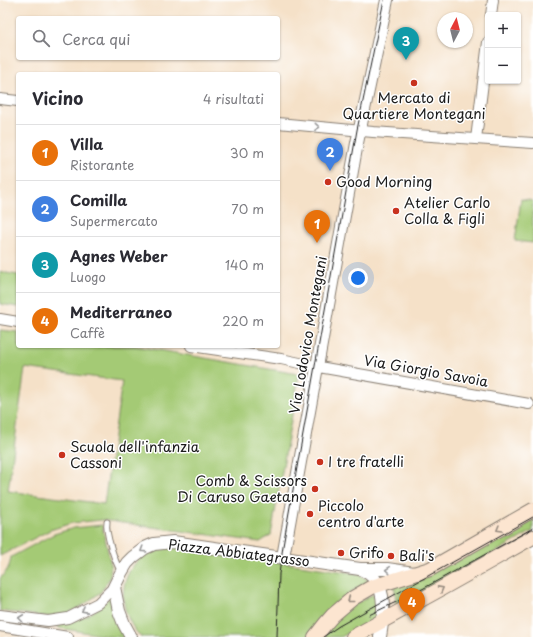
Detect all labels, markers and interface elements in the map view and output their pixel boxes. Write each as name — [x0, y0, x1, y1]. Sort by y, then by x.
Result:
north arrow — [437, 12, 473, 48]
map controls — [485, 12, 521, 84]
button: + — [485, 12, 521, 48]
search box — [16, 16, 280, 60]
icon: search — [30, 27, 52, 49]
text: Cerca qui — [62, 27, 130, 50]
pin: 3 — [393, 27, 419, 60]
button: − — [485, 48, 521, 84]
marker: Mercato di Quartiere Montegani — [409, 78, 419, 88]
text: Vicino — [32, 85, 83, 111]
place label: Mercato di Quartiere Montegani — [342, 87, 486, 124]
text: 4 risultati — [203, 89, 264, 108]
one-way arrow — [314, 122, 320, 131]
text: Villa — [70, 132, 103, 155]
pin: 2 — [317, 138, 343, 171]
text: 1 — [42, 143, 48, 162]
text: 30 m — [230, 143, 264, 162]
text: Ristorante — [70, 155, 134, 174]
place label: Good Morning — [336, 171, 432, 192]
marker: Good Morning — [323, 177, 333, 187]
text: Comilla — [70, 188, 127, 211]
place label: Atelier Carlo Colla & Figli — [404, 192, 491, 229]
text: 2 — [40, 199, 50, 218]
text: 70 m — [231, 199, 264, 218]
marker: Atelier Carlo Colla & Figli — [391, 206, 401, 216]
pin: 1 — [304, 210, 330, 243]
text: Supermercato — [70, 211, 158, 230]
text: Agnes Weber — [70, 244, 168, 267]
street label: Via Lodovico Montegani — [283, 254, 332, 416]
text: 3 — [41, 255, 49, 274]
text: 140 m — [225, 255, 264, 274]
text: Luogo — [70, 267, 106, 286]
your location — [348, 268, 368, 288]
text: Mediterraneo — [70, 300, 172, 323]
text: 4 — [41, 311, 49, 330]
text: 220 m — [222, 311, 264, 330]
text: Caffè — [70, 323, 105, 342]
street label: Via Giorgio Savoia — [362, 349, 490, 392]
place label: Scuola dell'infanzia Cassoni — [70, 436, 200, 473]
marker: Scuola dell'infanzia Cassoni — [57, 450, 67, 460]
place label: I tre fratelli — [328, 451, 404, 472]
marker: I tre fratelli — [315, 457, 325, 467]
place label: Comb & Scissors Di Caruso Gaetano — [177, 470, 307, 507]
marker: Comb & Scissors Di Caruso Gaetano — [310, 484, 320, 494]
place label: Piccolo centro d'arte — [318, 495, 404, 532]
marker: Piccolo centro d'arte — [305, 509, 315, 519]
one-way arrow — [496, 525, 503, 532]
street label: Piazza Abbiategrasso — [167, 533, 311, 572]
place label: Grifo — [349, 542, 384, 563]
place label: Bali's — [399, 545, 434, 566]
one-way arrow — [140, 546, 147, 553]
marker: Grifo — [336, 548, 346, 558]
marker: Bali's — [386, 551, 396, 561]
one-way arrow — [385, 565, 391, 574]
one-way arrow — [437, 587, 444, 594]
pin: 4 — [399, 588, 425, 621]
one-way arrow — [347, 596, 354, 603]
one-way arrow — [80, 606, 88, 613]
one-way arrow — [18, 614, 24, 623]

